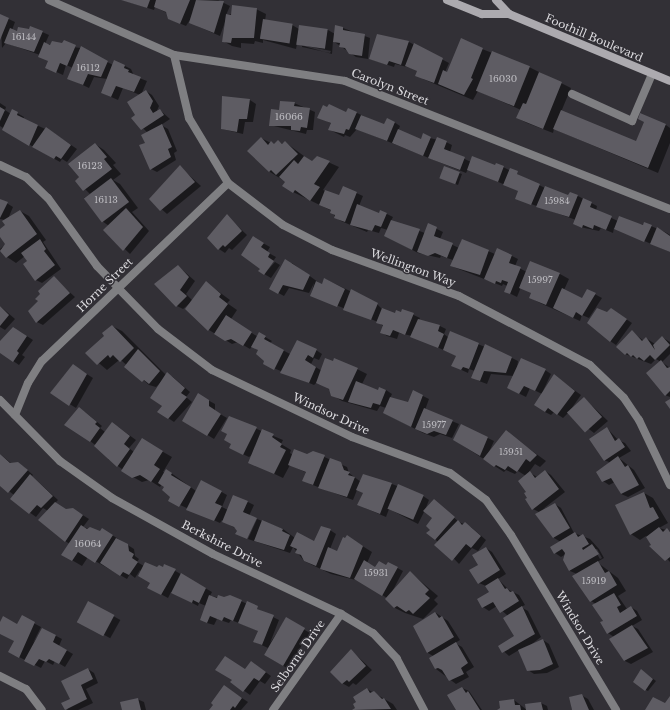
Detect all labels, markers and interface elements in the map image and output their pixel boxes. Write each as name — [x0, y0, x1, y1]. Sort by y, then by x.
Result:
street label: Foothill Boulevard — [543, 11, 645, 65]
house number: 16144 — [12, 32, 36, 42]
house number: 16112 — [76, 63, 100, 73]
street label: Carolyn Street — [350, 66, 430, 108]
house number: 16030 — [489, 74, 517, 84]
house number: 16066 — [275, 112, 303, 122]
house number: 16123 — [78, 161, 102, 171]
house number: 16113 — [94, 195, 118, 205]
house number: 15984 — [544, 196, 570, 206]
street label: Wellington Way — [368, 246, 458, 290]
street label: Horne Street — [74, 255, 136, 315]
house number: 15997 — [527, 275, 553, 285]
street label: Windsor Drive — [290, 390, 372, 438]
house number: 15977 — [422, 420, 446, 430]
house number: 15951 — [499, 447, 523, 457]
street label: Berkshire Drive — [179, 518, 265, 570]
house number: 16064 — [74, 539, 102, 549]
house number: 15931 — [364, 568, 388, 578]
house number: 15919 — [582, 576, 606, 586]
street label: Windsor Drive — [553, 589, 607, 667]
street label: Selborne Drive — [268, 617, 328, 695]

